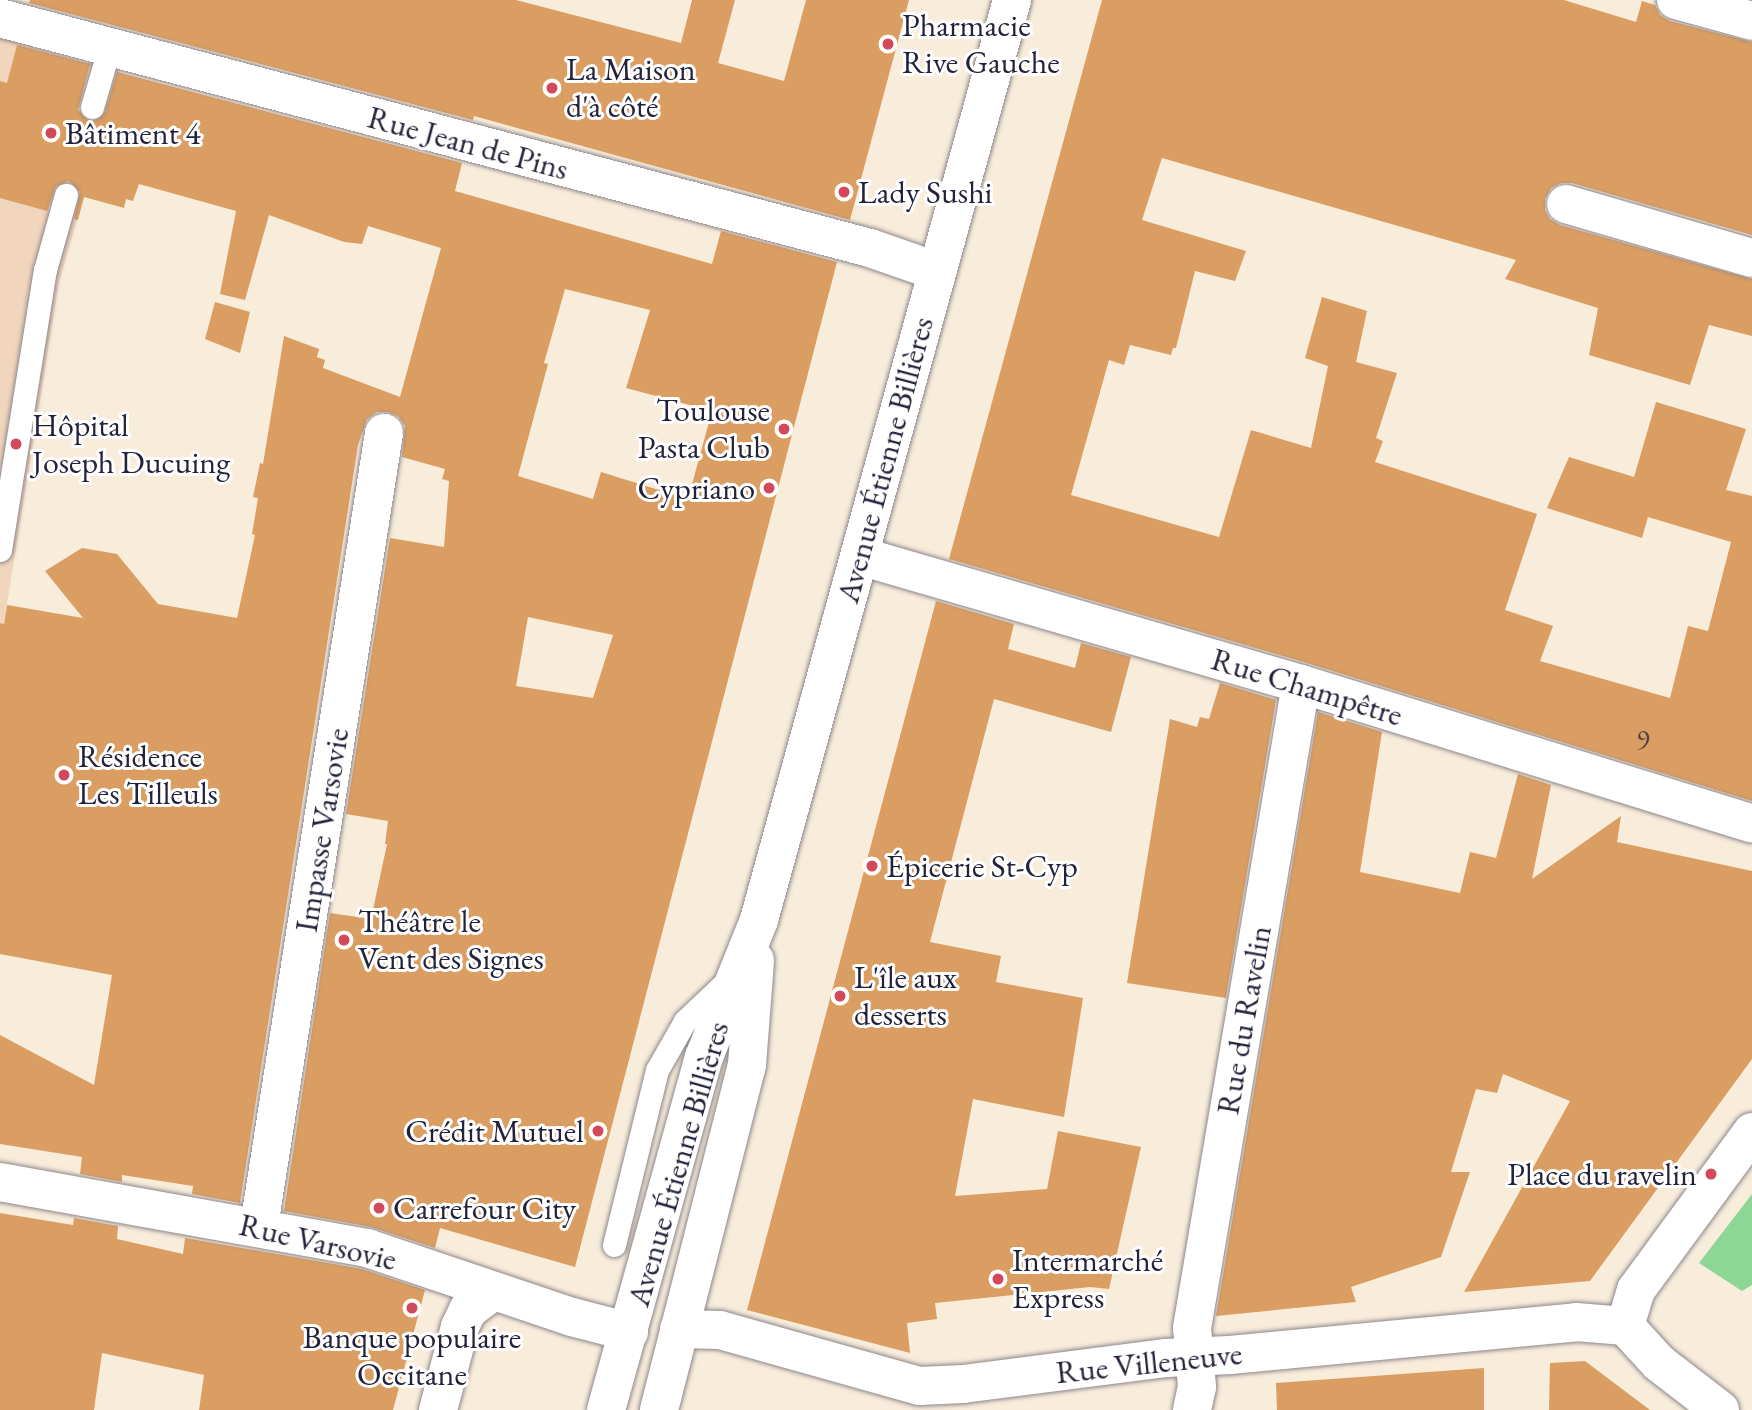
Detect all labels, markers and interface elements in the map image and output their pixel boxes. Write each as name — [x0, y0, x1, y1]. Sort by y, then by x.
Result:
place label: Pharmacie Rive Gauche — [902, 7, 1060, 82]
marker: Pharmacie Rive Gauche — [880, 36, 896, 52]
place label: La Maison d'à côté — [566, 51, 696, 126]
marker: La Maison d'à côté — [544, 80, 560, 96]
street label: Rue Jean de Pins — [364, 98, 572, 188]
place label: Bâtiment 4 — [65, 114, 201, 152]
marker: Bâtiment 4 — [43, 125, 59, 141]
place label: Lady Sushi — [858, 173, 992, 211]
marker: Lady Sushi — [836, 184, 852, 200]
street label: Avenue Étienne Billières — [828, 313, 942, 607]
place label: Toulouse Pasta Club — [638, 392, 770, 467]
place label: Hôpital Joseph Ducuing — [32, 407, 230, 482]
marker: Toulouse Pasta Club — [776, 421, 792, 437]
marker: Hôpital Joseph Ducuing — [6, 434, 26, 454]
place label: Cypriano — [638, 469, 755, 507]
marker: Cypriano — [761, 480, 777, 496]
street label: Rue Champêtre — [1207, 640, 1407, 734]
house number: 9 — [1636, 722, 1650, 756]
street label: Impasse Varsovie — [287, 725, 357, 935]
place label: Résidence Les Tilleuls — [78, 738, 218, 813]
marker: Résidence Les Tilleuls — [56, 767, 72, 783]
place label: Épicerie St-Cyp — [886, 847, 1078, 885]
marker: Épicerie St-Cyp — [864, 858, 880, 874]
place label: Théâtre le Vent des Signes — [358, 903, 544, 978]
street label: Rue du Ravelin — [1209, 923, 1279, 1117]
marker: Théâtre le Vent des Signes — [336, 932, 352, 948]
place label: L'île aux desserts — [854, 959, 957, 1034]
marker: L'île aux desserts — [832, 988, 848, 1004]
street label: Avenue Étienne Billières — [619, 1017, 737, 1311]
place label: Crédit Mutuel — [405, 1112, 584, 1150]
marker: Crédit Mutuel — [590, 1123, 606, 1139]
place label: Place du ravelin — [1507, 1155, 1697, 1193]
marker: Place du ravelin — [1703, 1166, 1719, 1182]
place label: Carrefour City — [393, 1189, 576, 1227]
marker: Carrefour City — [371, 1200, 387, 1216]
street label: Rue Varsovie — [236, 1205, 400, 1279]
place label: Intermarché Express — [1012, 1242, 1163, 1317]
marker: Intermarché Express — [990, 1271, 1006, 1287]
marker: Banque populaire Occitane — [404, 1300, 420, 1316]
place label: Banque populaire Occitane — [303, 1319, 521, 1394]
street label: Rue Villeneuve — [1054, 1334, 1244, 1392]

